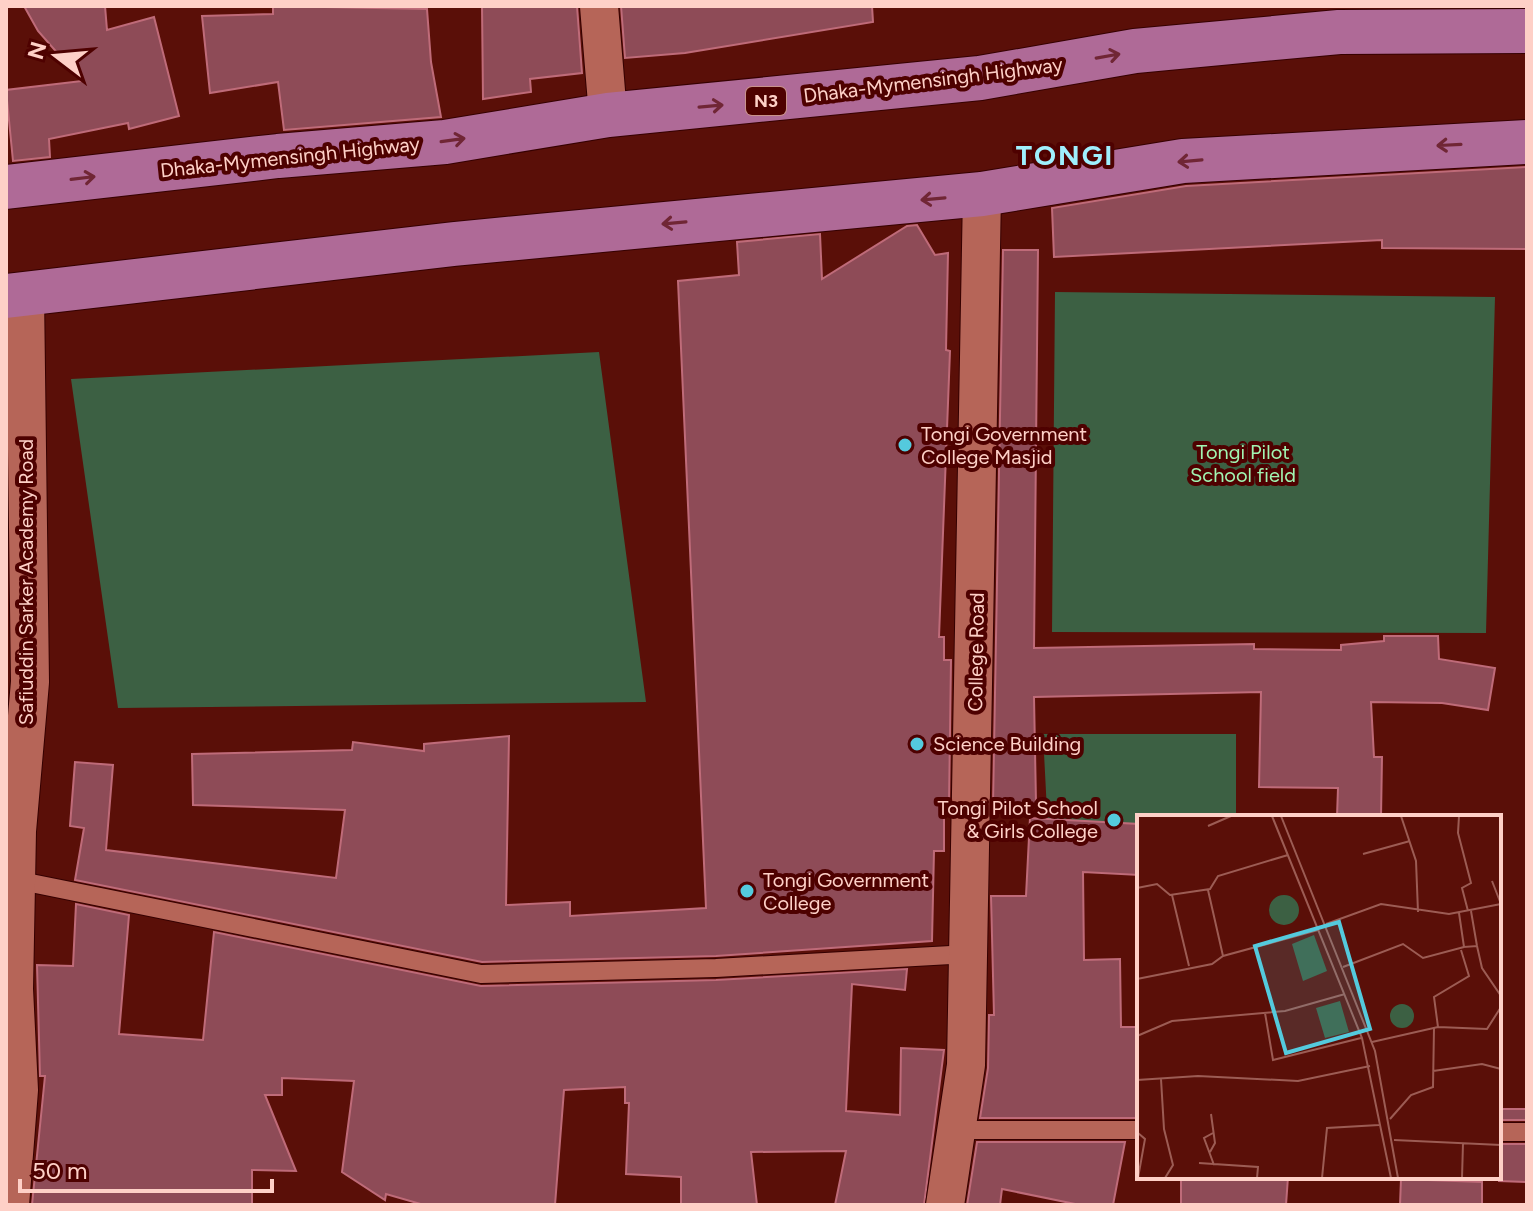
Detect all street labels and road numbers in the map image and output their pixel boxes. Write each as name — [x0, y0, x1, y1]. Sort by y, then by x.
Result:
street label: Dhaka-Mymensingh Highway — [802, 52, 1064, 108]
road number: N3 — [746, 87, 786, 115]
street label: Dhaka-Mymensingh Highway — [159, 131, 422, 183]
street label: Safiuddin Sarker Academy Road — [14, 439, 38, 725]
street label: College Road — [963, 592, 989, 712]

